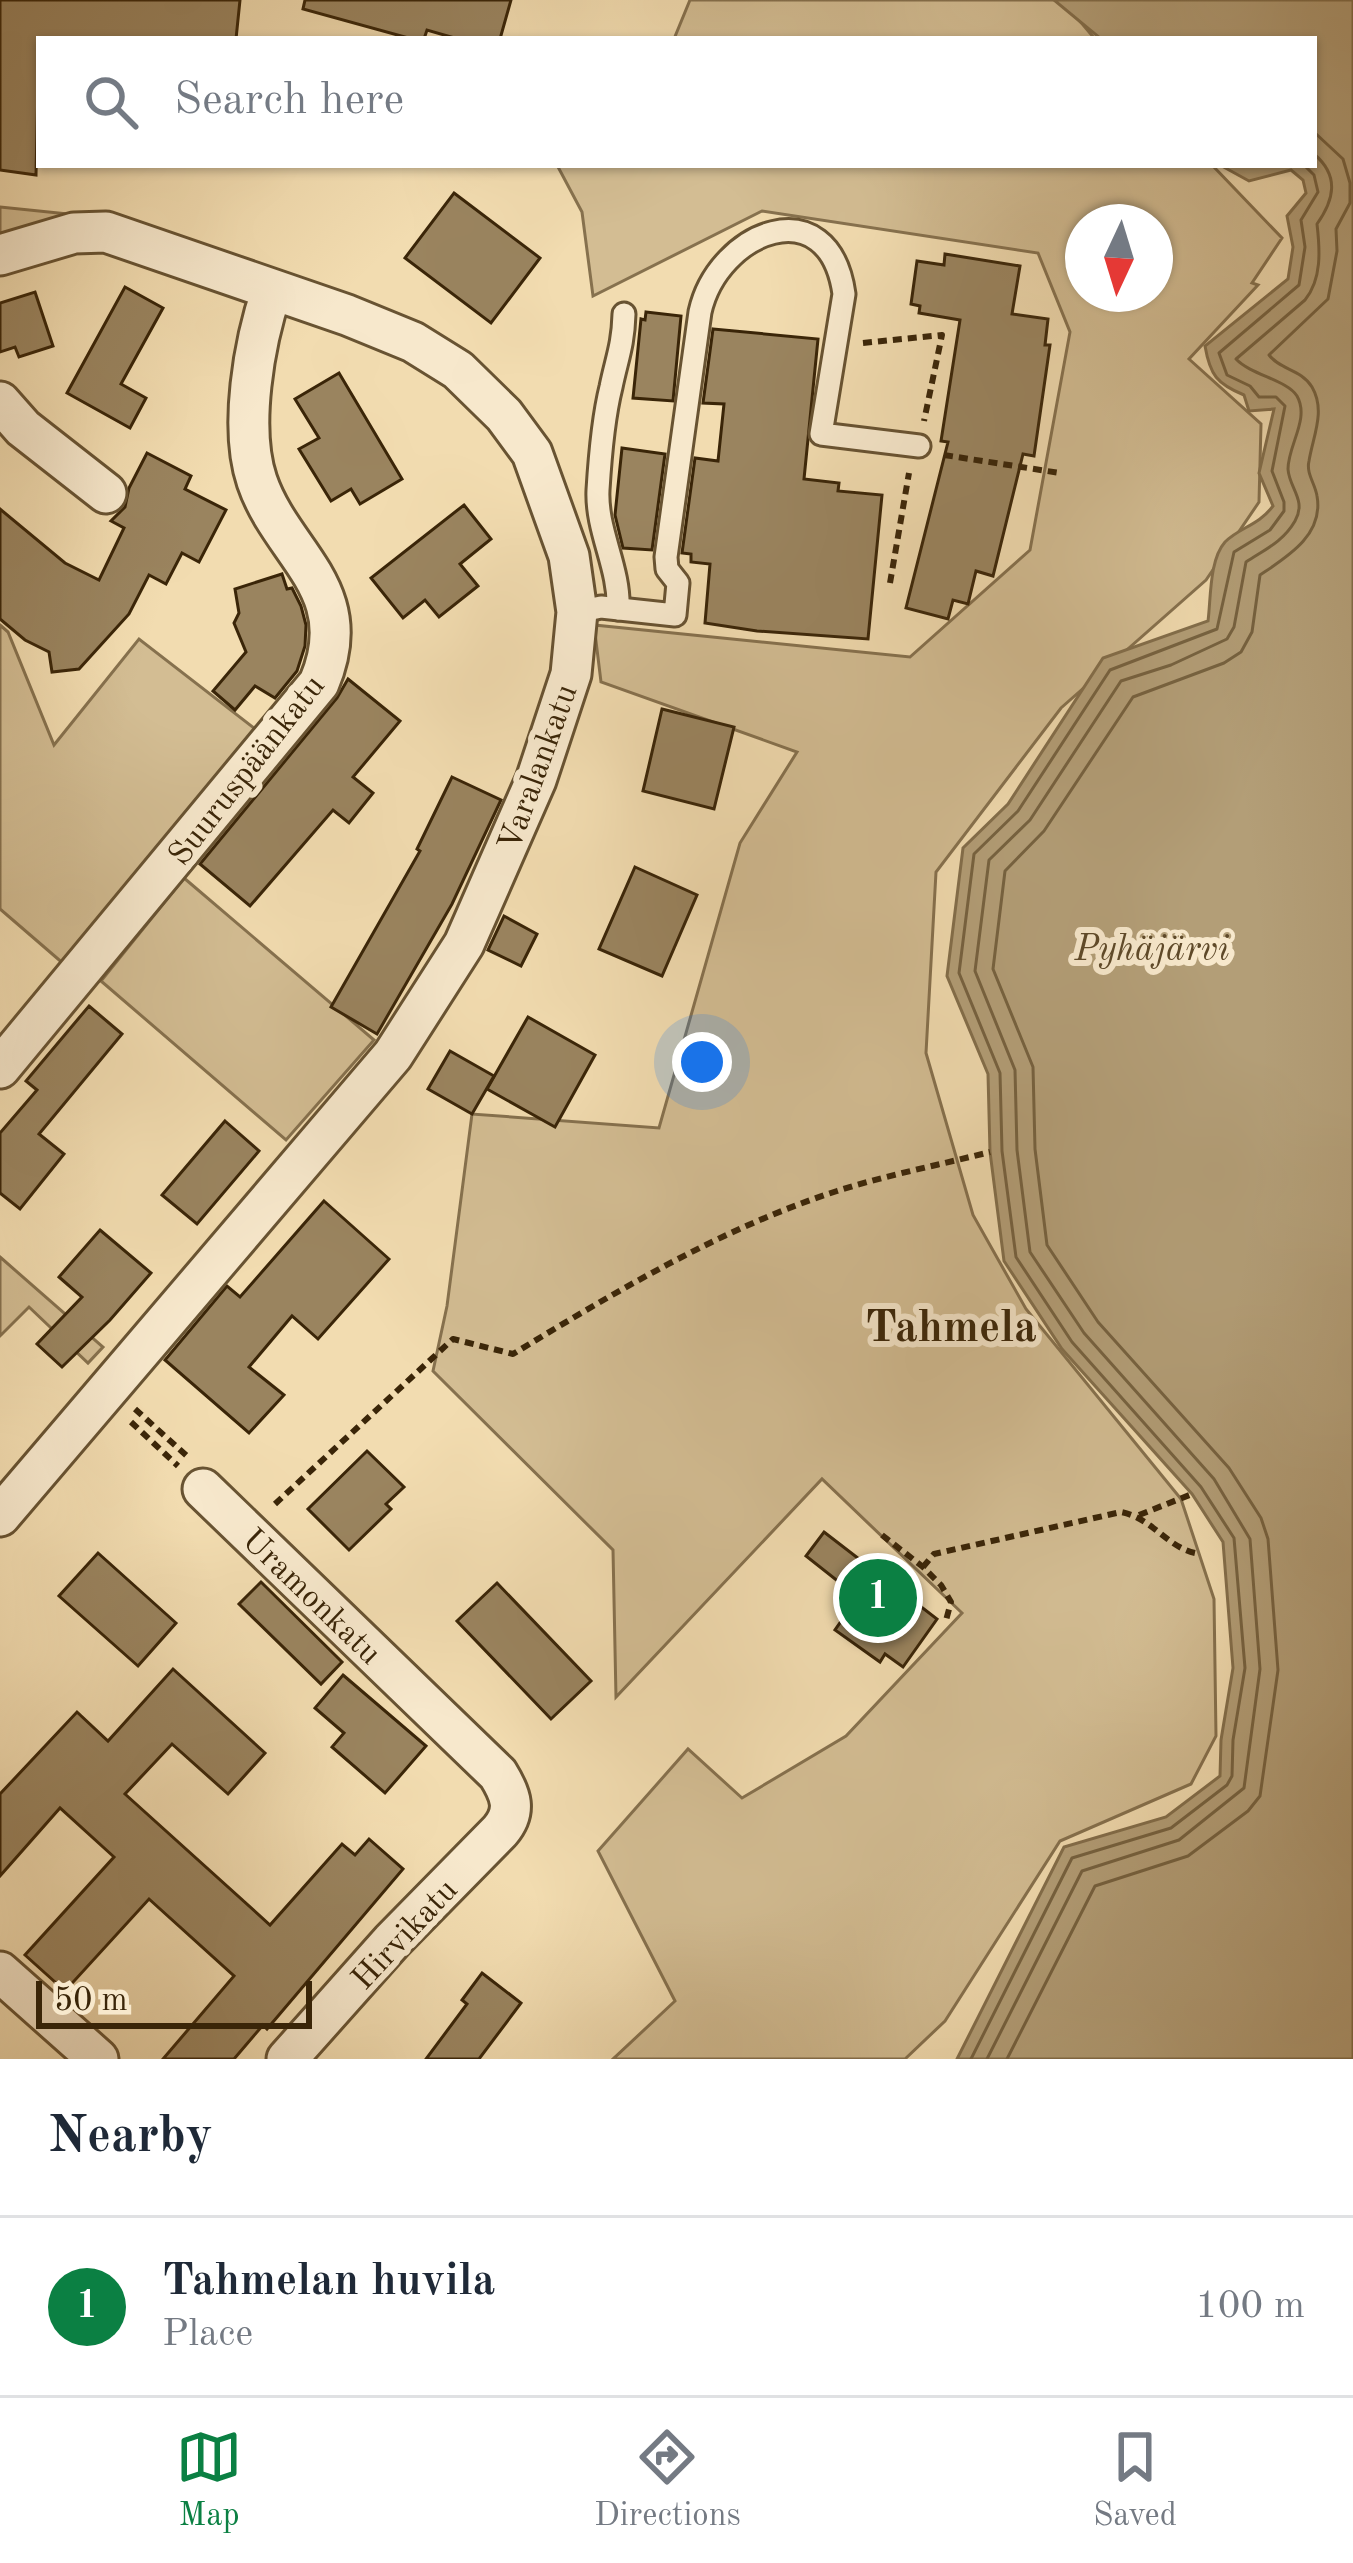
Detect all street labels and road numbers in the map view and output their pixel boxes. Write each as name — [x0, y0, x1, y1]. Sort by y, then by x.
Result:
street label: Suuruspäänkatu — [164, 670, 332, 872]
street label: Varalankatu — [494, 680, 585, 856]
street label: Uramonkatu — [235, 1524, 386, 1672]
street label: Hirvikatu — [347, 1874, 465, 1997]

